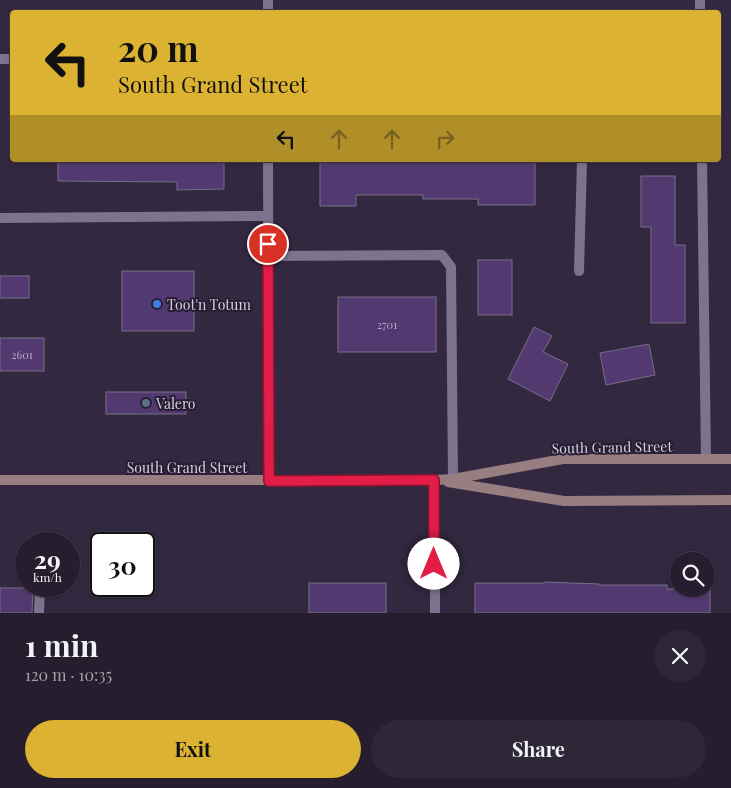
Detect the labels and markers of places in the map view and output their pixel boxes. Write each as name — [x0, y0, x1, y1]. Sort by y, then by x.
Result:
pin — [247, 223, 289, 265]
place label: Toot'n Totum — [167, 295, 251, 314]
marker: Toot'n Totum — [151, 298, 163, 310]
place label: Valero — [155, 394, 196, 413]
marker: Valero — [140, 397, 152, 409]

